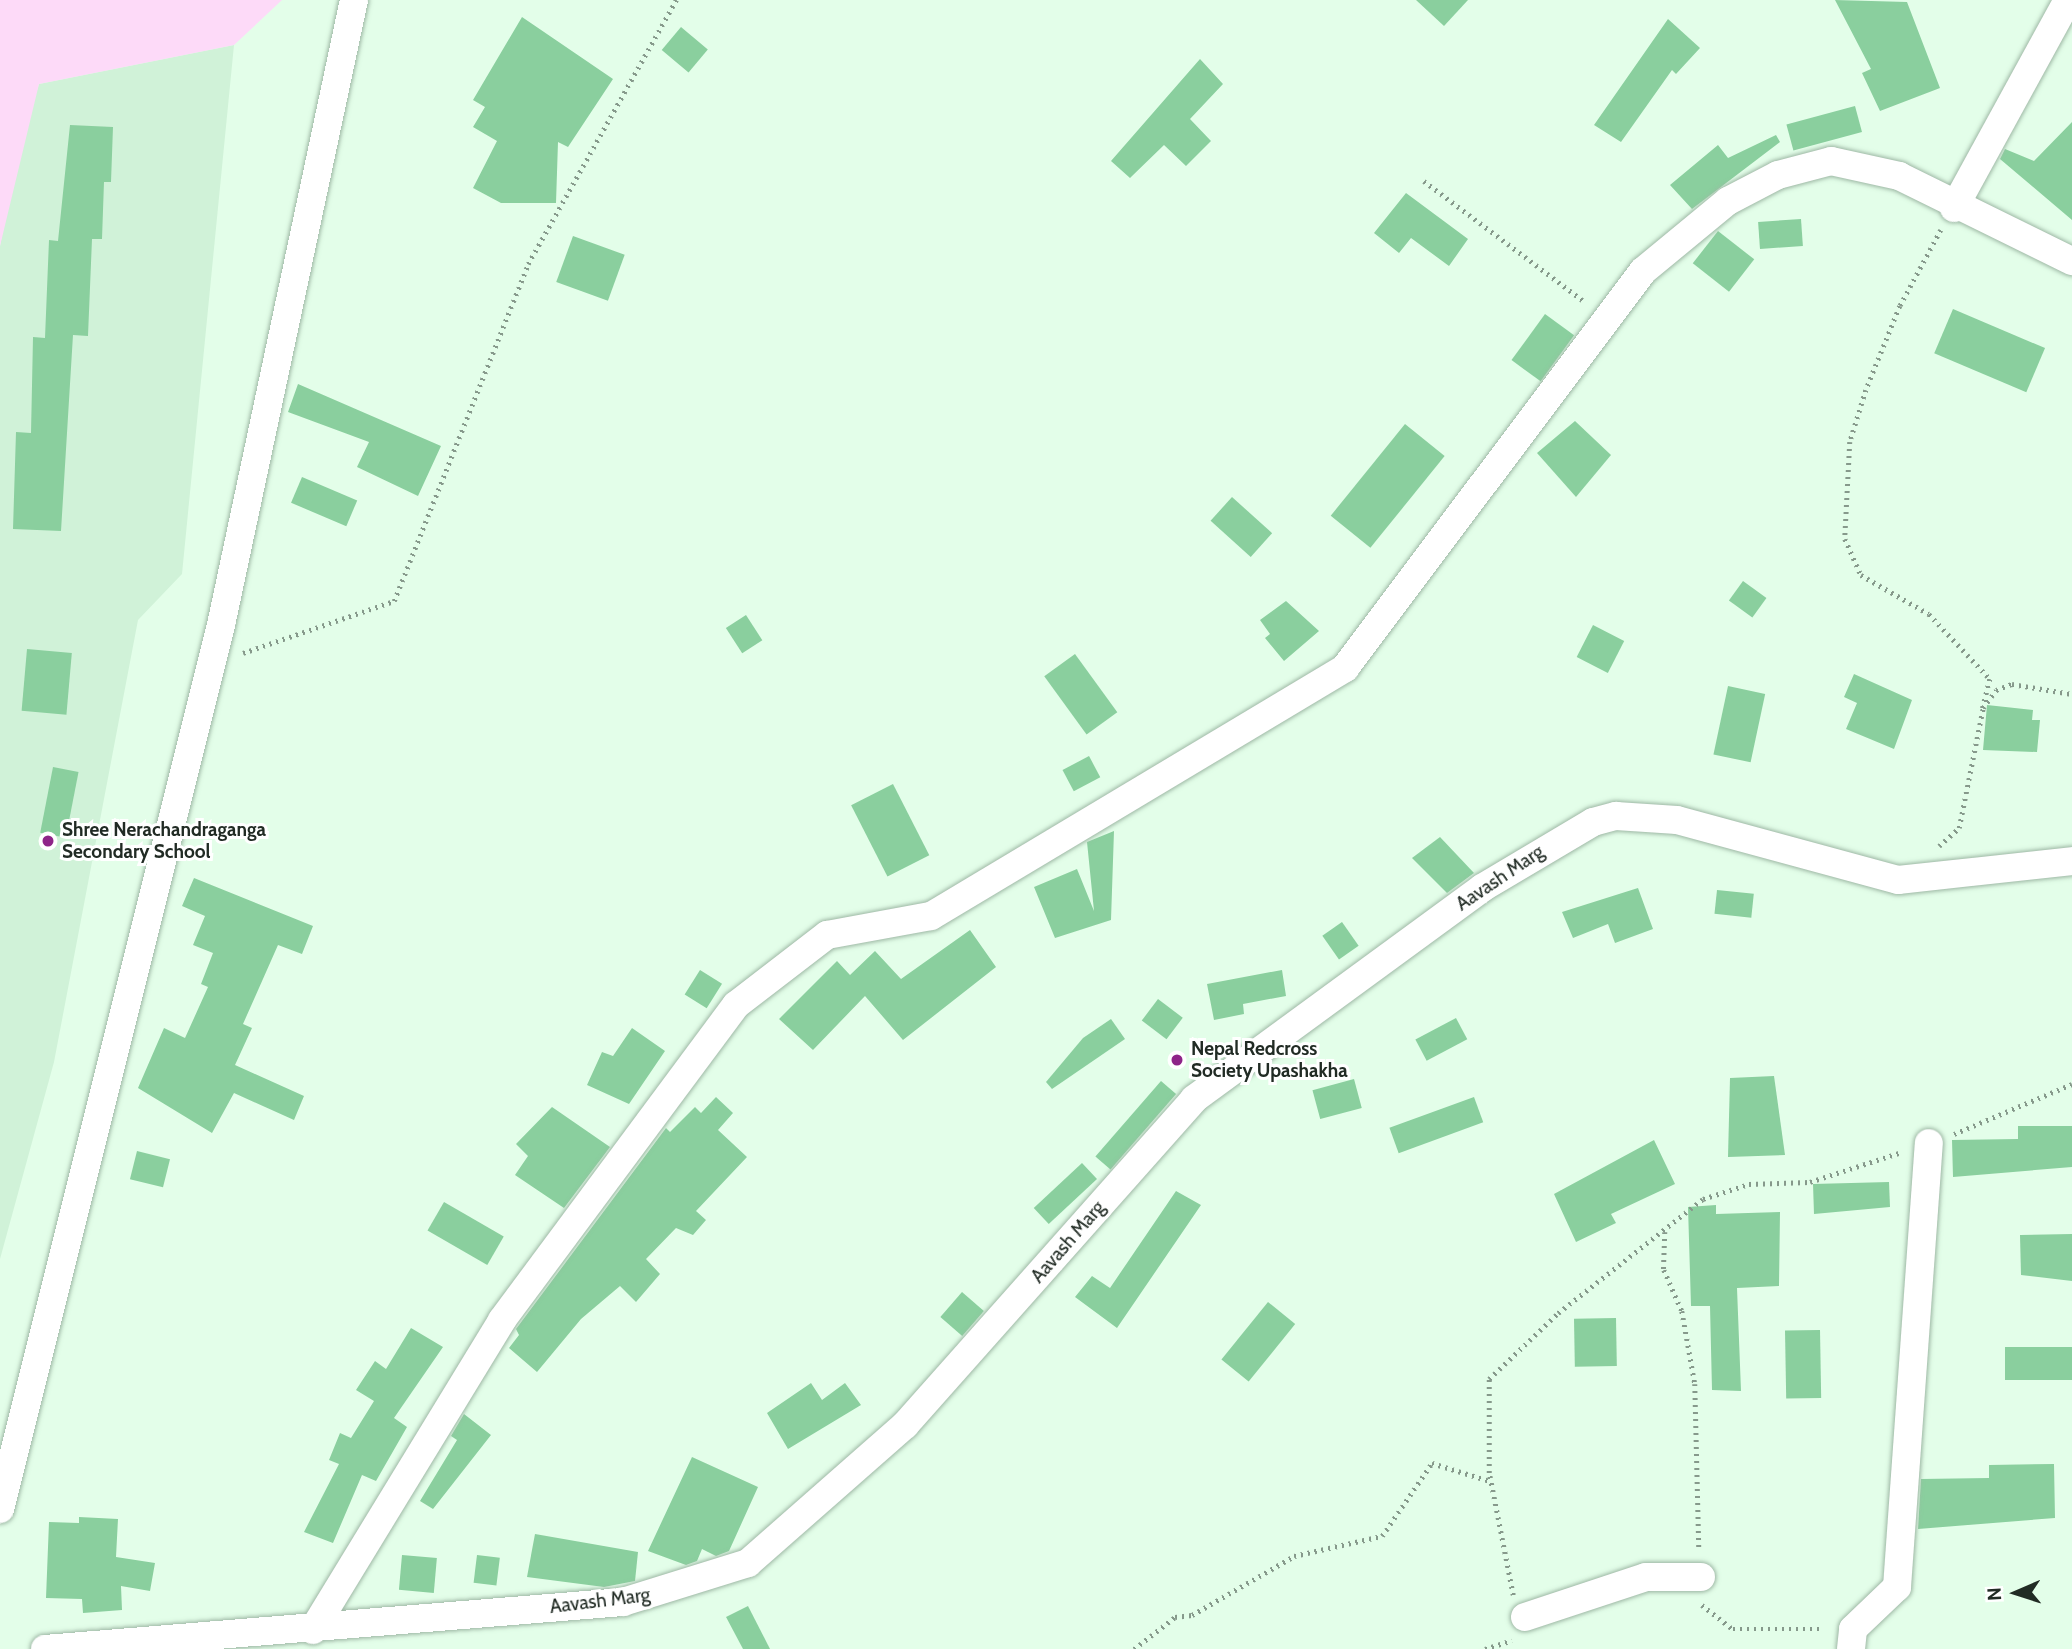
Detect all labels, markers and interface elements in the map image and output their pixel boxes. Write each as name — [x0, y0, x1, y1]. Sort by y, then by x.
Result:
place label: Shree Nerachandraganga Secondary School — [62, 819, 266, 863]
marker: Shree Nerachandraganga Secondary School — [40, 833, 56, 849]
street label: Aavash Marg — [1452, 840, 1548, 916]
place label: Nepal Redcross Society Upashakha — [1191, 1038, 1348, 1082]
marker: Nepal Redcross Society Upashakha — [1169, 1052, 1185, 1068]
street label: Aavash Marg — [1026, 1196, 1110, 1288]
north arrow — [1981, 1558, 2051, 1628]
street label: Aavash Marg — [548, 1584, 652, 1618]
text: N — [1983, 1587, 2006, 1601]

